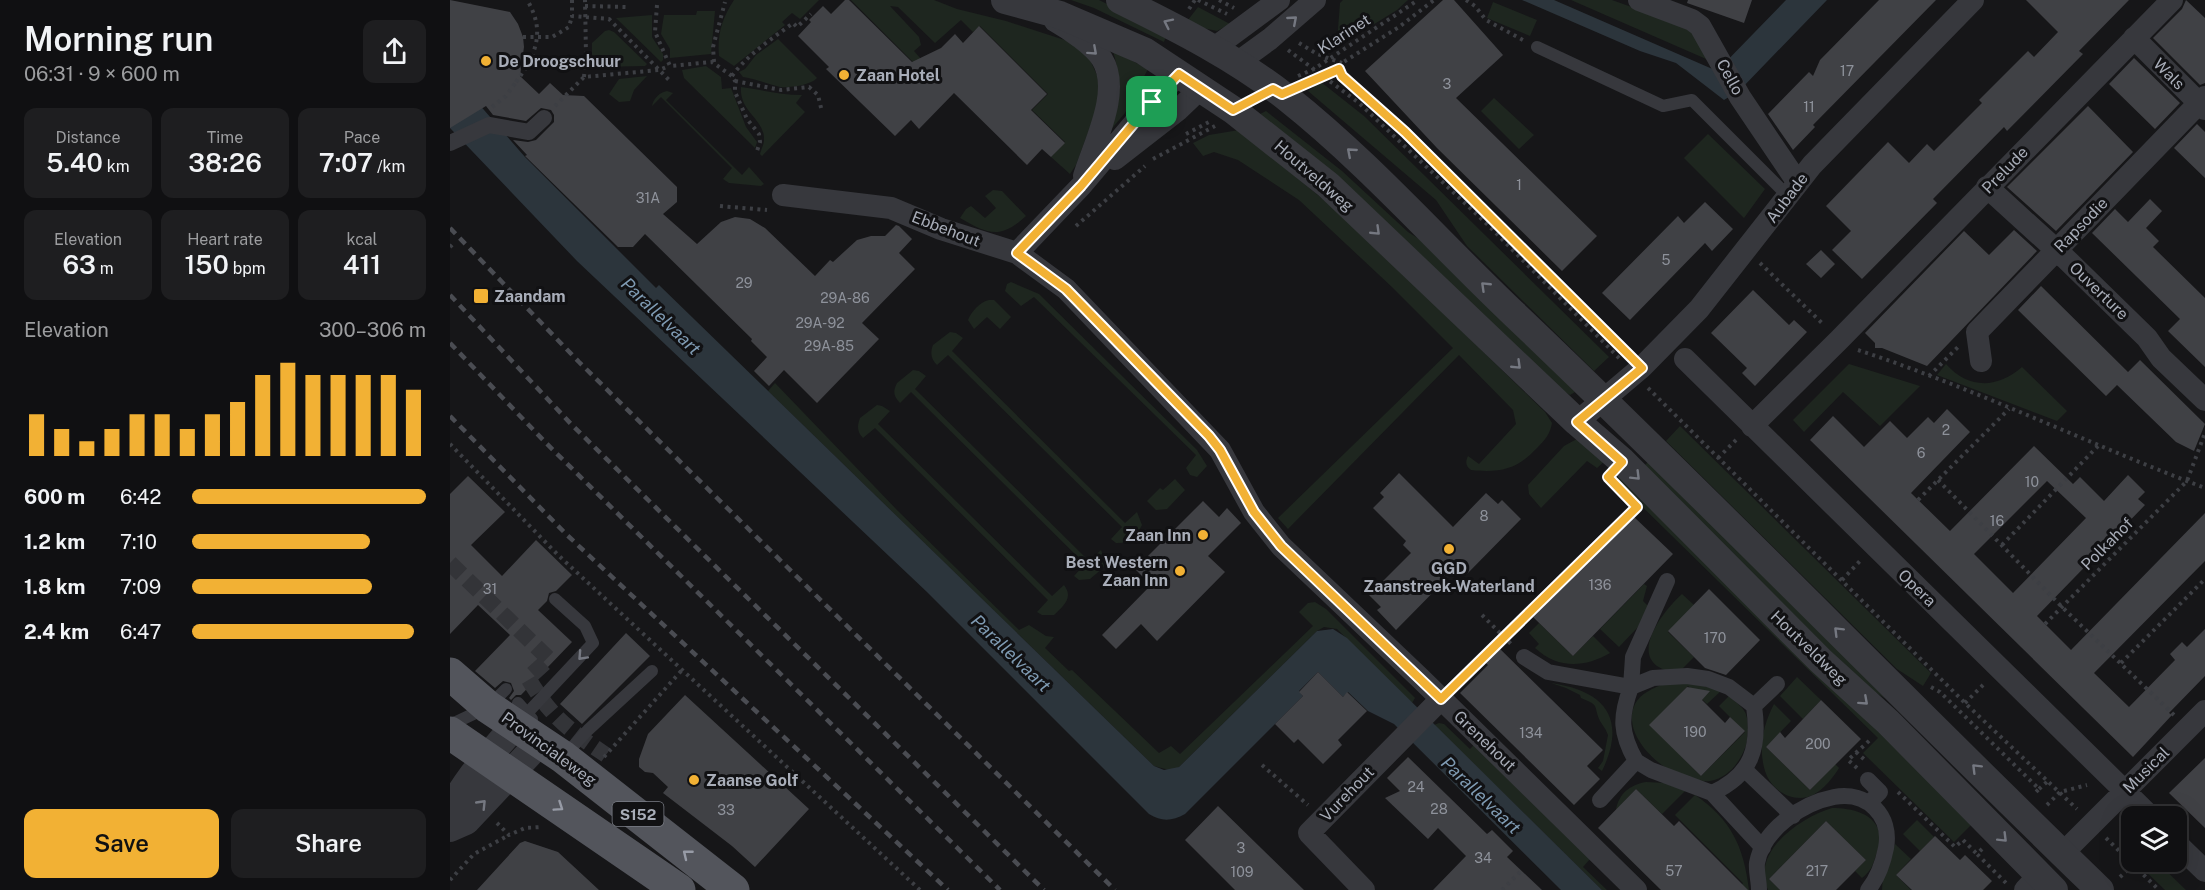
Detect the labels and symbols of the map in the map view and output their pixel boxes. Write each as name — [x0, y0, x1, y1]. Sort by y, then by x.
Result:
street label: Klarinet — [1314, 10, 1374, 58]
one-way arrow — [1286, 16, 1297, 27]
one-way arrow — [1163, 19, 1174, 31]
one-way arrow — [1087, 44, 1097, 55]
place label: De Droogschuur — [498, 52, 621, 71]
marker: De Droogschuur — [479, 54, 493, 68]
street label: Wals — [2150, 55, 2188, 93]
street label: Cello — [1712, 56, 1748, 98]
house number: 17 — [1840, 63, 1854, 79]
place label: Zaan Hotel — [856, 66, 940, 85]
marker: Zaan Hotel — [837, 68, 851, 82]
pin — [1126, 76, 1177, 127]
house number: 3 — [1443, 76, 1452, 92]
house number: 11 — [1803, 99, 1815, 115]
street label: Houtveldweg — [1270, 136, 1358, 216]
street label: Prelude — [1978, 143, 2032, 197]
one-way arrow — [1347, 148, 1357, 159]
street label: Aubade — [1762, 169, 1812, 227]
house number: 1 — [1516, 177, 1522, 193]
house number: 31A — [636, 190, 660, 206]
street label: Rapsodie — [2050, 194, 2112, 256]
street label: Ebbehout — [909, 207, 983, 251]
one-way arrow — [1369, 224, 1380, 235]
house number: 5 — [1662, 252, 1671, 268]
street label: Ouverture — [2066, 258, 2132, 324]
water label: Parallelvaart — [617, 273, 705, 359]
house number: 29 — [735, 275, 753, 291]
one-way arrow — [1481, 282, 1491, 293]
marker: Zaandam — [472, 287, 490, 305]
place label: Zaandam — [494, 287, 566, 306]
house number: 29A-86 — [820, 290, 870, 306]
house number: 29A-92 — [796, 315, 844, 331]
house number: 29A-85 — [804, 338, 854, 354]
one-way arrow — [1510, 358, 1521, 369]
house number: 2 — [1942, 422, 1950, 438]
house number: 6 — [1917, 445, 1926, 461]
one-way arrow — [1628, 468, 1639, 479]
house number: 10 — [2025, 474, 2039, 490]
house number: 8 — [1479, 508, 1489, 524]
house number: 16 — [1990, 513, 2004, 529]
street label: Polkahof — [2077, 514, 2137, 574]
place label: Zaan Inn — [1125, 526, 1191, 545]
marker: Zaan Inn — [1196, 528, 1210, 542]
marker: GGD Zaanstreek-Waterland — [1442, 542, 1456, 556]
place label: Best Western Zaan Inn — [1065, 553, 1168, 590]
place label: GGD Zaanstreek-Waterland — [1363, 559, 1535, 596]
marker: Best Western Zaan Inn — [1173, 564, 1187, 578]
street label: Opera — [1894, 566, 1940, 610]
house number: 136 — [1588, 577, 1612, 593]
house number: 31 — [483, 581, 497, 597]
street label: Houtveldweg — [1767, 607, 1851, 689]
water label: Parallelvaart — [967, 610, 1055, 696]
one-way arrow — [1834, 627, 1845, 638]
house number: 170 — [1704, 630, 1726, 646]
one-way arrow — [578, 649, 589, 659]
one-way arrow — [1858, 694, 1868, 705]
street label: Grenehout — [1450, 707, 1520, 775]
street label: Provincialeweg — [498, 708, 600, 790]
house number: 190 — [1684, 724, 1706, 740]
house number: 134 — [1519, 725, 1543, 741]
house number: 200 — [1805, 736, 1831, 752]
street label: Musical — [2119, 743, 2173, 797]
water label: Parallelvaart — [1437, 752, 1525, 838]
street label: Vurehout — [1316, 763, 1378, 825]
one-way arrow — [1973, 764, 1983, 775]
place label: Zaanse Golf — [706, 771, 799, 790]
marker: Zaanse Golf — [687, 773, 701, 787]
house number: 24 — [1407, 779, 1425, 795]
one-way arrow — [475, 800, 486, 810]
one-way arrow — [552, 800, 563, 811]
house number: 28 — [1430, 801, 1448, 817]
road number: S152 — [612, 802, 663, 826]
house number: 33 — [717, 802, 735, 818]
one-way arrow — [1995, 831, 2006, 842]
house number: 3 — [1237, 840, 1246, 856]
one-way arrow — [683, 850, 694, 861]
house number: 34 — [1474, 850, 1492, 866]
house number: 57 — [1665, 863, 1683, 879]
house number: 217 — [1806, 863, 1828, 879]
house number: 109 — [1231, 864, 1254, 880]

